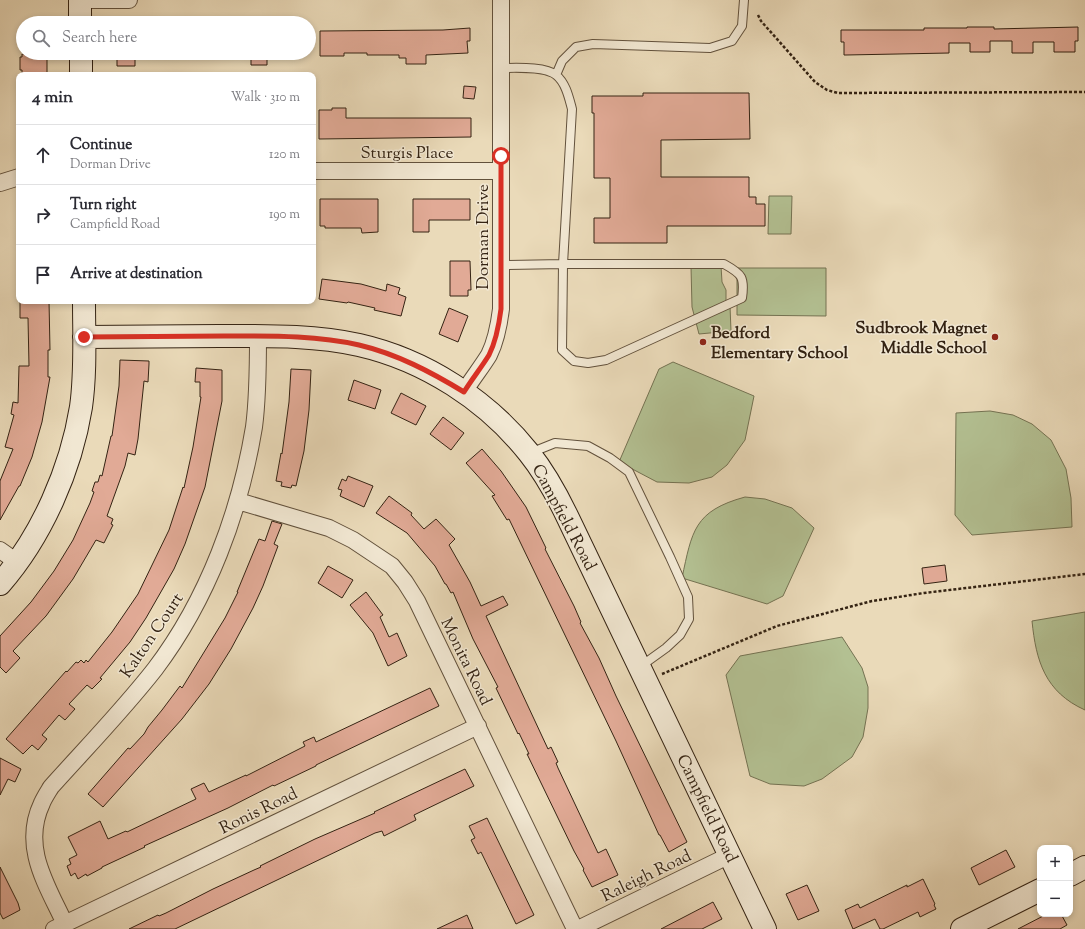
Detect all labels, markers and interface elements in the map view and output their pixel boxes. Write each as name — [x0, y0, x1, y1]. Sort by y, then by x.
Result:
search box — [16, 16, 316, 60]
icon: search — [30, 27, 52, 49]
text: Search here — [62, 28, 137, 49]
text: 4 min — [32, 86, 73, 110]
text: Walk · 310 m — [231, 89, 300, 107]
text: Continue — [70, 135, 132, 156]
street label: Sturgis Place — [360, 142, 454, 166]
icon: ahead — [32, 144, 54, 166]
text: 120 m — [269, 146, 300, 164]
route start — [492, 147, 510, 165]
text: Dorman Drive — [70, 156, 151, 174]
street label: Dorman Drive — [472, 184, 496, 290]
text: Turn right — [70, 195, 136, 216]
icon: right — [32, 204, 54, 226]
text: 190 m — [269, 206, 300, 224]
text: Campfield Road — [70, 216, 160, 234]
icon: arrive — [32, 264, 54, 286]
text: Arrive at destination — [70, 264, 203, 285]
place label: Sudbrook Magnet Middle School — [855, 317, 987, 361]
place label: Bedford Elementary School — [711, 322, 848, 366]
route end — [75, 328, 93, 346]
marker: Sudbrook Magnet Middle School — [990, 332, 1000, 342]
marker: Bedford Elementary School — [698, 337, 708, 347]
street label: Campfield Road — [525, 460, 602, 576]
street label: Kalton Court — [115, 589, 190, 683]
street label: Monita Road — [434, 614, 497, 710]
street label: Campfield Road — [670, 751, 743, 867]
street label: Ronis Road — [216, 782, 302, 841]
street label: Raleigh Road — [598, 844, 696, 909]
map controls — [1037, 845, 1073, 917]
button: + — [1037, 845, 1073, 881]
button: − — [1037, 881, 1073, 917]

